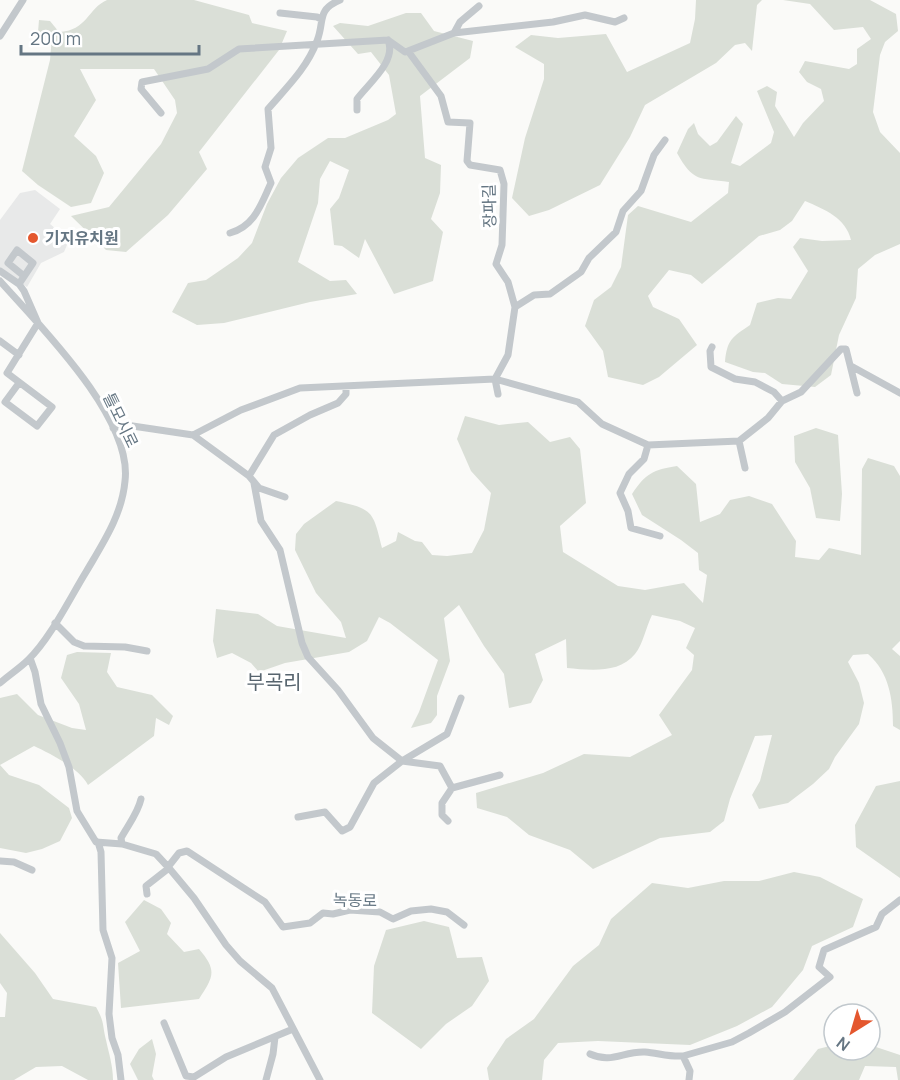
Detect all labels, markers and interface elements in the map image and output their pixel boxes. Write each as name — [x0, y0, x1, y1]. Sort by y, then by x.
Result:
scale bar — [21, 18, 200, 56]
text: 200 m — [30, 26, 81, 50]
street label: 장파길 — [478, 184, 500, 228]
place label: 기지유치원 — [45, 227, 119, 249]
marker: 기지유치원 — [26, 231, 40, 245]
street label: 틀모시로 — [98, 389, 144, 452]
district label: 부곡리 — [246, 668, 302, 695]
street label: 녹동로 — [333, 889, 378, 911]
north arrow — [822, 1002, 882, 1062]
text: N — [832, 1032, 854, 1056]

